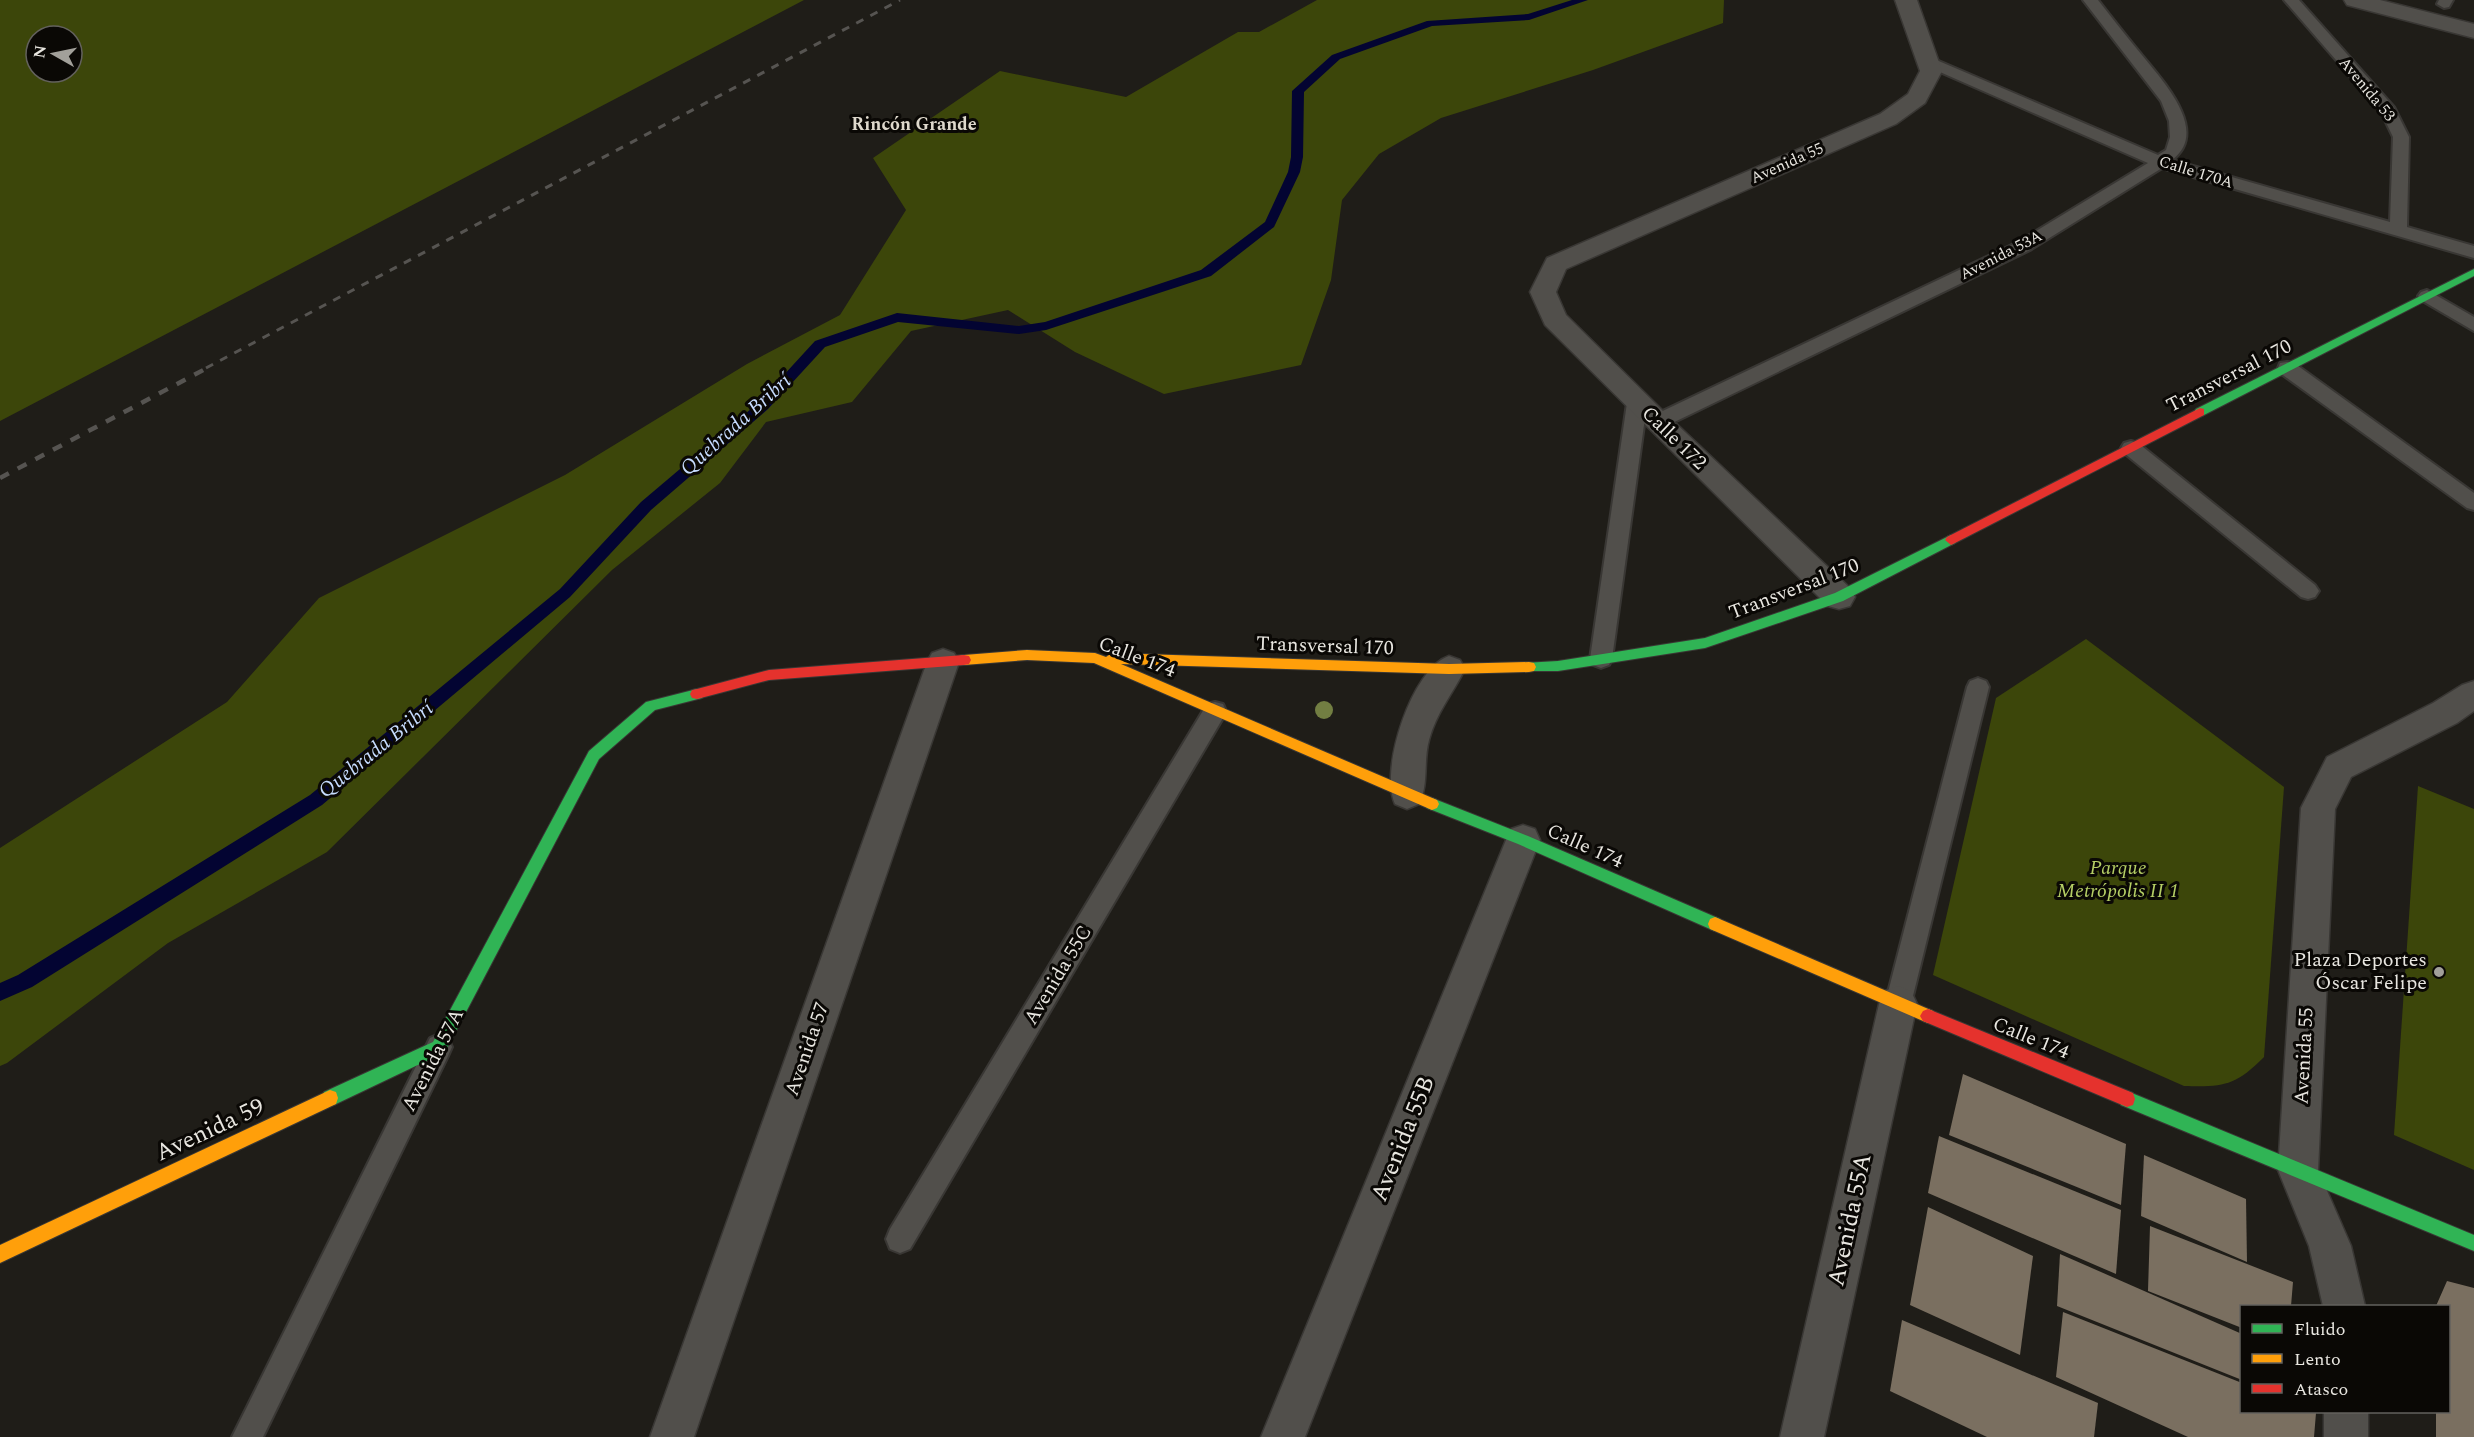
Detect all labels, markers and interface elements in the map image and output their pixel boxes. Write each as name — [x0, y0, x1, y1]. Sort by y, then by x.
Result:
north arrow — [24, 24, 84, 84]
text: N — [27, 43, 53, 60]
street label: Avenida 53 — [2333, 51, 2401, 127]
district label: Rincón Grande — [851, 111, 977, 138]
street label: Avenida 55 — [1747, 136, 1827, 190]
street label: Calle 170A — [2156, 149, 2236, 195]
street label: Avenida 53A — [1956, 224, 2046, 286]
street label: Transversal 170 — [2161, 331, 2297, 421]
water label: Quebrada Bribrí — [673, 365, 800, 484]
street label: Calle 172 — [1635, 399, 1713, 477]
street label: Transversal 170 — [1724, 550, 1864, 628]
street label: Calle 174 — [1094, 629, 1180, 685]
street label: Transversal 170 — [1256, 629, 1394, 663]
water label: Quebrada Bribrí — [311, 692, 442, 807]
street label: Calle 174 — [1542, 816, 1628, 876]
park label: Parque Metrópolis II 1 — [2057, 853, 2179, 906]
street label: Avenida 55C — [1016, 919, 1100, 1031]
place label: Plaza Deportes Óscar Felipe — [2294, 945, 2427, 998]
marker: Plaza Deportes Óscar Felipe — [2432, 965, 2446, 979]
street label: Avenida 57 — [777, 998, 837, 1100]
street label: Avenida 57A — [394, 1003, 472, 1117]
street label: Avenida 55 — [2286, 1007, 2322, 1105]
street label: Calle 174 — [1988, 1009, 2074, 1067]
street label: Avenida 55B — [1361, 1071, 1445, 1207]
street label: Avenida 59 — [150, 1089, 270, 1171]
street label: Avenida 55A — [1818, 1150, 1882, 1290]
legend — [2240, 1305, 2450, 1413]
text: Fluido — [2294, 1316, 2346, 1343]
text: Lento — [2294, 1346, 2341, 1373]
text: Atasco — [2294, 1376, 2348, 1403]

